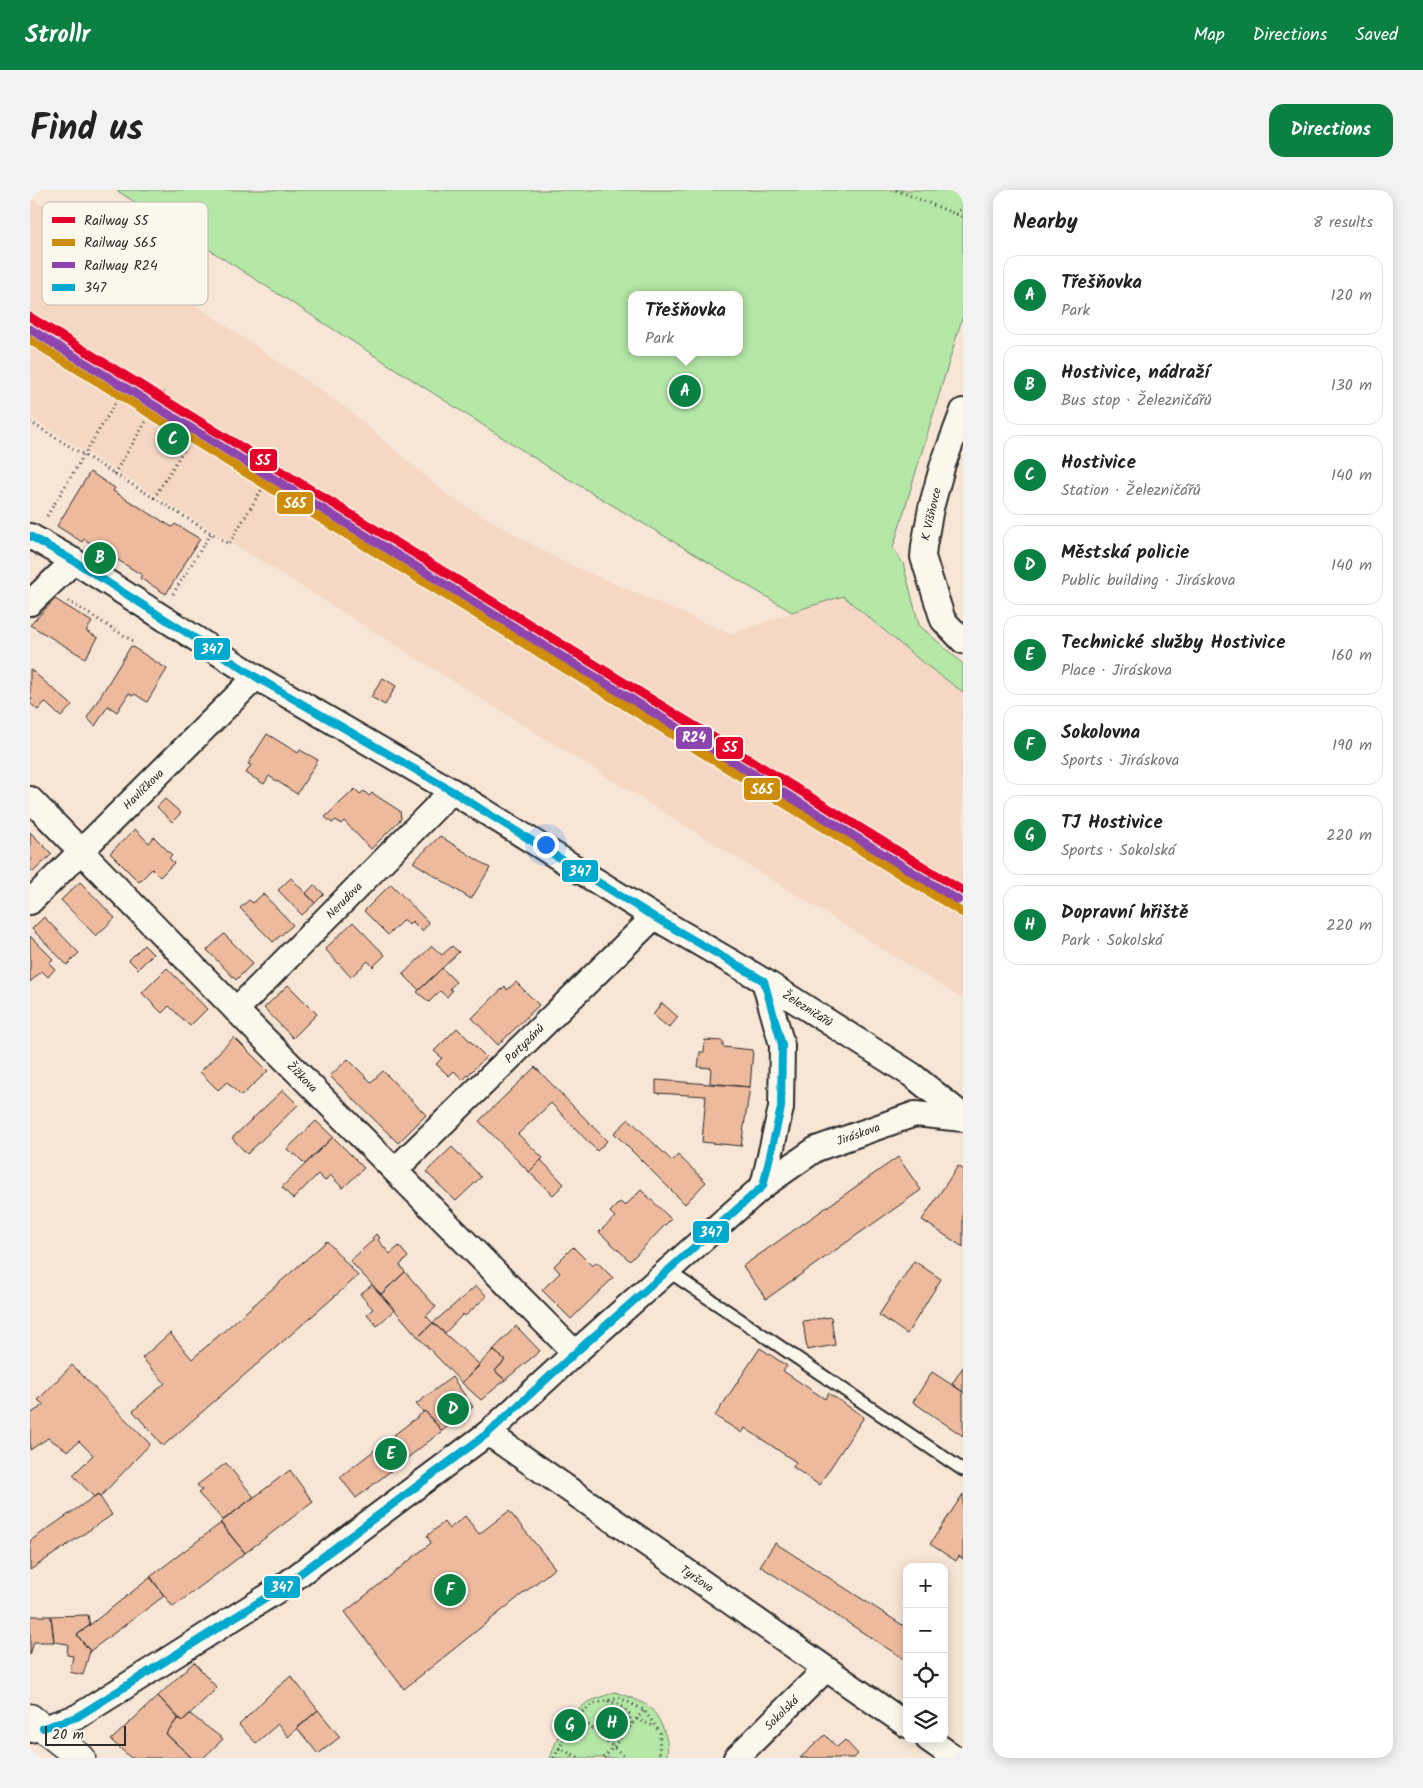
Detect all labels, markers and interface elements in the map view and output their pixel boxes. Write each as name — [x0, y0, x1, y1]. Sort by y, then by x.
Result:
text: Strollr — [25, 16, 90, 55]
text: Map — [1193, 21, 1225, 50]
text: Directions — [1253, 21, 1327, 50]
text: Saved — [1355, 21, 1398, 50]
text: Find us — [30, 102, 143, 158]
button: Directions — [1269, 104, 1393, 157]
legend — [42, 202, 208, 305]
text: Nearby — [1013, 206, 1078, 239]
text: Railway S5 — [84, 210, 150, 232]
text: 8 results — [1313, 210, 1373, 235]
text: Railway S65 — [84, 232, 158, 254]
text: Railway R24 — [84, 255, 158, 277]
text: Třešňovka — [1061, 268, 1142, 298]
text: 347 — [84, 277, 107, 299]
text: A — [1025, 283, 1035, 308]
text: 120 m — [1331, 283, 1372, 308]
popup — [628, 291, 743, 356]
text: Třešňovka — [645, 296, 726, 326]
text: Park — [1061, 298, 1090, 323]
text: Park — [645, 326, 674, 351]
text: Hostivice, nádraží — [1061, 358, 1209, 388]
pin: A — [669, 372, 701, 410]
text: B — [1025, 373, 1035, 398]
text: 130 m — [1331, 373, 1372, 398]
text: Bus stop · Železničářů — [1061, 388, 1212, 413]
pin: C — [157, 420, 189, 458]
line badge: S5 — [249, 448, 278, 472]
text: Hostivice — [1061, 448, 1136, 478]
text: S5 — [256, 450, 272, 472]
text: C — [1025, 463, 1035, 488]
text: 140 m — [1331, 463, 1372, 488]
text: Station · Železničářů — [1061, 478, 1201, 503]
street label: K Višňovce — [916, 485, 947, 543]
line badge: S65 — [276, 491, 314, 515]
text: S65 — [284, 493, 308, 515]
text: Městská policie — [1061, 538, 1189, 568]
pin: B — [84, 539, 116, 577]
text: D — [1025, 553, 1035, 578]
text: 140 m — [1331, 553, 1372, 578]
text: Public building · Jiráskova — [1061, 568, 1235, 593]
text: Technické služby Hostivice — [1061, 628, 1285, 658]
line badge: 347 — [193, 637, 231, 661]
text: 347 — [200, 639, 223, 661]
text: E — [1026, 643, 1034, 668]
text: 160 m — [1331, 643, 1372, 668]
text: Place · Jiráskova — [1061, 658, 1172, 683]
text: Sokolovna — [1061, 718, 1140, 748]
line badge: R24 — [675, 726, 713, 750]
text: R24 — [682, 727, 706, 749]
text: F — [1026, 733, 1034, 758]
text: 190 m — [1332, 733, 1372, 758]
line badge: S5 — [715, 736, 744, 760]
text: S5 — [723, 737, 739, 759]
text: Sports · Jiráskova — [1061, 748, 1179, 773]
street label: Havlíčkova — [119, 764, 169, 814]
line badge: S65 — [743, 777, 781, 801]
text: S65 — [751, 779, 775, 801]
text: TJ Hostivice — [1061, 808, 1163, 838]
text: G — [1025, 823, 1035, 848]
text: 220 m — [1326, 823, 1372, 848]
your location — [533, 832, 559, 858]
text: Sports · Sokolská — [1061, 838, 1176, 863]
line badge: 347 — [561, 859, 599, 883]
text: 347 — [568, 861, 591, 883]
street label: Nerudova — [322, 878, 367, 924]
text: Dopravní hřiště — [1061, 898, 1188, 928]
text: H — [1025, 913, 1035, 938]
text: 220 m — [1326, 913, 1372, 938]
text: Park · Sokolská — [1061, 928, 1163, 953]
street label: Železničářů — [778, 986, 836, 1032]
street label: Partyzánů — [500, 1020, 549, 1068]
street label: Žižkova — [282, 1057, 322, 1097]
street label: Jiráskova — [834, 1118, 883, 1151]
line badge: 347 — [692, 1220, 730, 1244]
text: 347 — [699, 1222, 722, 1244]
pin: D — [437, 1390, 469, 1428]
pin: E — [375, 1435, 407, 1473]
street label: Tyršova — [676, 1561, 718, 1598]
map controls — [903, 1563, 948, 1743]
button: + — [903, 1563, 948, 1608]
pin: F — [434, 1571, 466, 1609]
line badge: 347 — [263, 1575, 301, 1599]
text: 347 — [270, 1577, 293, 1599]
button: − — [903, 1608, 948, 1653]
button: locate — [903, 1653, 948, 1698]
street label: Sokolská — [760, 1691, 805, 1735]
button: layers — [903, 1698, 948, 1743]
pin: H — [596, 1704, 628, 1742]
pin: G — [554, 1706, 586, 1744]
scale bar — [45, 1723, 126, 1746]
text: 20 m — [52, 1724, 84, 1746]

